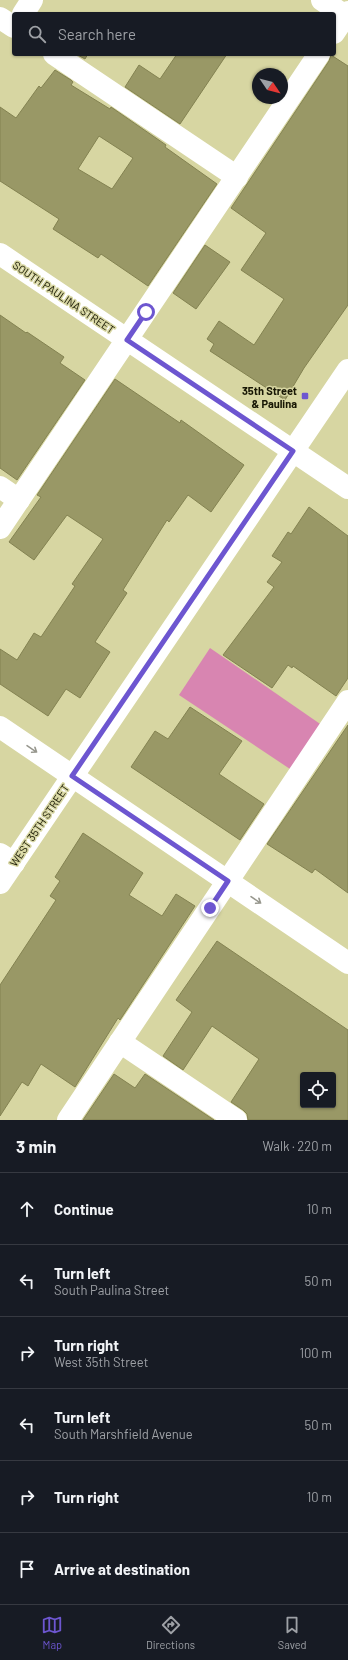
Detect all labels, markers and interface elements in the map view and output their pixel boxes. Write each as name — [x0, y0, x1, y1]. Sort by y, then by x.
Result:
search box — [12, 12, 336, 56]
icon: search — [26, 23, 48, 45]
text: Search here — [58, 25, 136, 43]
north arrow — [252, 68, 288, 104]
street label: SOUTH PAULINA STREET — [11, 258, 117, 336]
route start — [137, 303, 155, 321]
place label: 35th Street & Paulina — [242, 384, 297, 410]
marker: 35th Street & Paulina — [300, 391, 310, 401]
one-way arrow — [27, 745, 38, 753]
street label: WEST 35TH STREET — [7, 781, 71, 869]
one-way arrow — [250, 896, 261, 904]
route end — [201, 899, 219, 917]
map controls — [300, 1072, 336, 1108]
button: locate — [300, 1072, 336, 1108]
text: 3 min — [16, 1136, 56, 1156]
text: Walk · 220 m — [262, 1138, 332, 1154]
icon: ahead — [16, 1198, 38, 1220]
text: Continue — [54, 1200, 114, 1218]
text: 10 m — [307, 1201, 332, 1217]
text: Turn left — [54, 1264, 110, 1282]
icon: left — [16, 1270, 38, 1292]
text: 50 m — [305, 1273, 332, 1289]
text: South Paulina Street — [54, 1282, 169, 1298]
text: Turn right — [54, 1336, 119, 1354]
icon: right — [16, 1342, 38, 1364]
text: 100 m — [299, 1345, 332, 1361]
text: West 35th Street — [54, 1354, 148, 1370]
text: Turn left — [54, 1408, 110, 1426]
icon: left — [16, 1414, 38, 1436]
text: 50 m — [305, 1417, 332, 1433]
text: South Marshfield Avenue — [54, 1426, 193, 1442]
icon: right — [16, 1486, 38, 1508]
text: Turn right — [54, 1488, 119, 1506]
text: 10 m — [307, 1489, 332, 1505]
icon: arrive — [16, 1558, 38, 1580]
text: Arrive at destination — [54, 1560, 190, 1578]
tab: Map — [41, 1614, 63, 1651]
tab: Directions — [146, 1614, 195, 1651]
tab: Saved — [278, 1614, 307, 1651]

